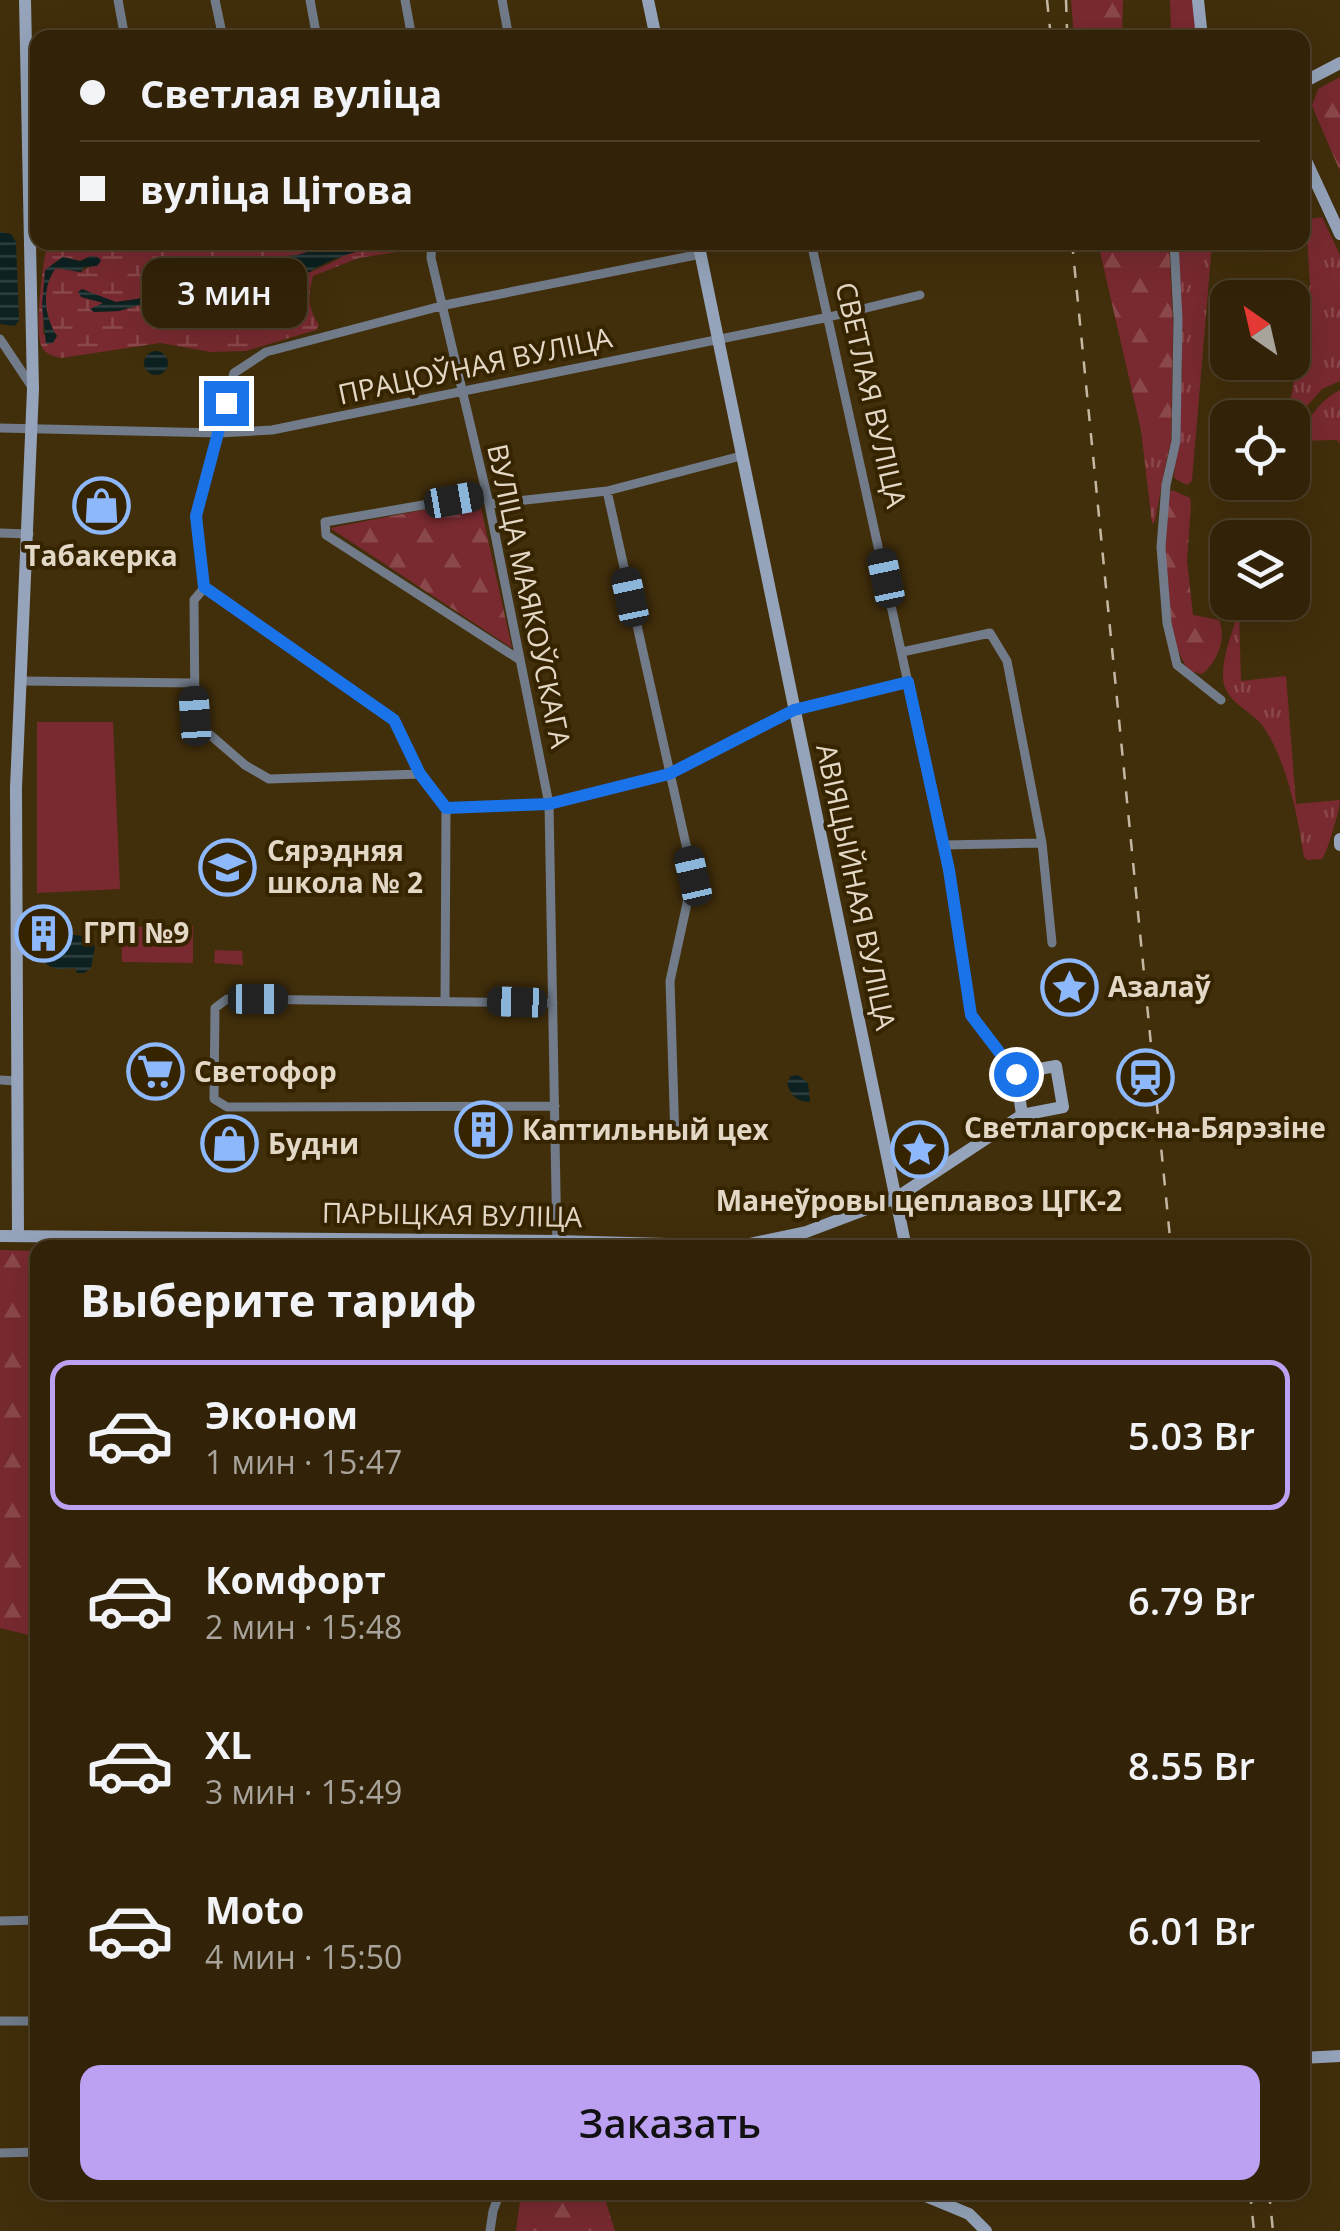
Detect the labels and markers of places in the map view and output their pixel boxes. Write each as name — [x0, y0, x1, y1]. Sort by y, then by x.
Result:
shop icon: Табакерка — [71, 475, 131, 535]
place label: Табакерка — [24, 536, 178, 574]
place label: Сярэдняя школа № 2 — [267, 831, 423, 901]
school or university icon: Сярэдняя школа № 2 — [198, 837, 258, 897]
building icon: ГРП №9 — [14, 903, 74, 963]
place label: ГРП №9 — [83, 913, 189, 951]
place icon: Азалаў — [1039, 957, 1099, 1017]
place label: Азалаў — [1108, 967, 1211, 1005]
supermarket icon: Светофор — [125, 1042, 185, 1102]
station icon: Светлагорск-на-Бярэзіне — [1115, 1047, 1175, 1107]
place label: Светофор — [194, 1052, 337, 1090]
building icon: Каптильный цех — [453, 1100, 513, 1160]
place label: Светлагорск-на-Бярэзіне — [964, 1108, 1326, 1146]
place label: Каптильный цех — [522, 1110, 769, 1148]
shop icon: Будни — [199, 1114, 259, 1174]
place icon: Манеўровы цеплавоз ЦГК-2 — [889, 1120, 949, 1180]
place label: Будни — [268, 1124, 359, 1162]
place label: Манеўровы цеплавоз ЦГК-2 — [716, 1181, 1122, 1219]

